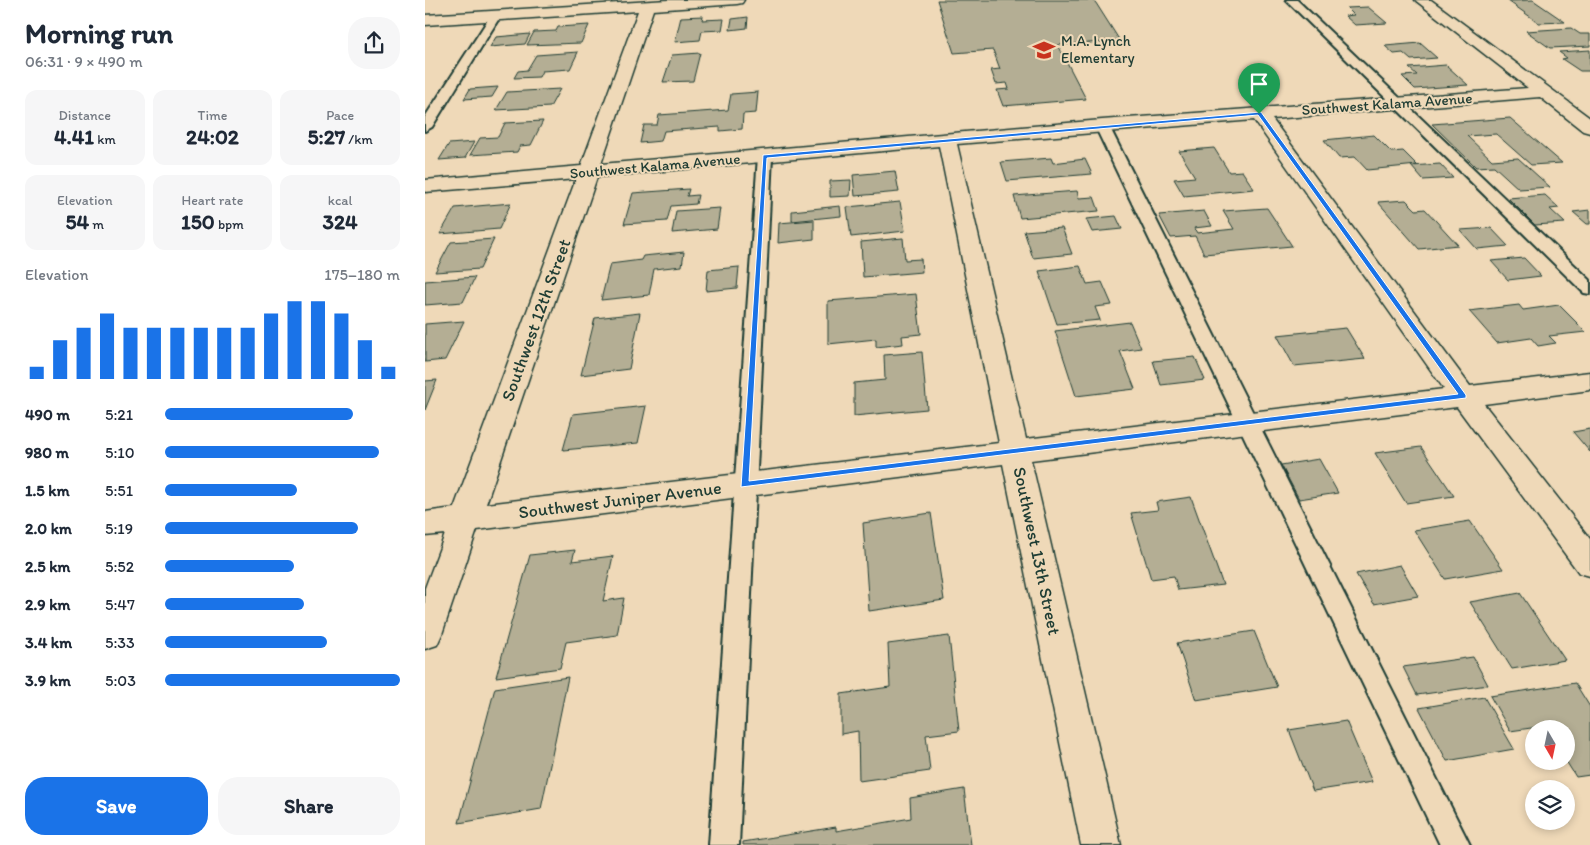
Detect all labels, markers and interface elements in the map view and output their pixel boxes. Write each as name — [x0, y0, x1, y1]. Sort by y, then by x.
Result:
text: Morning run — [25, 16, 173, 50]
button: share — [348, 17, 400, 69]
place label: M.A. Lynch Elementary — [1061, 32, 1135, 67]
school or university icon: M.A. Lynch Elementary — [1031, 37, 1057, 63]
text: 06:31 · 9 × 490 m — [25, 52, 143, 71]
pin — [1238, 63, 1280, 114]
icon: arrive — [1245, 70, 1273, 98]
street label: Southwest Kalama Avenue — [1301, 89, 1473, 119]
text: Distance — [59, 107, 111, 124]
text: Time — [198, 107, 227, 124]
text: Pace — [326, 107, 354, 124]
text: 4.41 — [54, 124, 94, 149]
text: 24:02 — [186, 124, 239, 149]
text: 5:27 — [308, 124, 345, 149]
text: km — [94, 131, 116, 148]
text: /km — [345, 131, 373, 148]
street label: Southwest Kalama Avenue — [569, 150, 741, 182]
text: Elevation — [57, 192, 113, 209]
text: Heart rate — [182, 192, 243, 209]
text: kcal — [328, 192, 353, 209]
text: 54 — [66, 209, 89, 234]
text: 150 — [181, 209, 215, 234]
text: 324 — [323, 209, 358, 234]
text: m — [89, 216, 104, 233]
text: bpm — [215, 216, 244, 233]
street label: Southwest 12th Street — [496, 236, 576, 404]
text: Elevation — [25, 265, 89, 284]
text: 175–180 m — [324, 265, 400, 284]
text: 490 m — [25, 405, 70, 424]
text: 5:21 — [105, 405, 133, 424]
text: 980 m — [25, 443, 69, 462]
text: 5:10 — [105, 443, 135, 462]
street label: Southwest 13th Street — [1008, 465, 1066, 637]
street label: Southwest Juniper Avenue — [517, 477, 723, 523]
text: 1.5 km — [25, 481, 70, 500]
text: 5:51 — [105, 481, 133, 500]
text: 2.0 km — [25, 519, 72, 538]
text: 5:19 — [105, 519, 133, 538]
text: 2.5 km — [25, 557, 71, 576]
text: 5:52 — [105, 557, 134, 576]
text: 2.9 km — [25, 595, 70, 614]
text: 5:47 — [105, 595, 135, 614]
text: 3.4 km — [25, 633, 72, 652]
text: 5:33 — [105, 633, 135, 652]
text: 3.9 km — [25, 671, 71, 690]
text: 5:03 — [105, 671, 136, 690]
north arrow — [1525, 720, 1575, 770]
map controls — [1525, 720, 1575, 830]
button: Save — [25, 777, 208, 835]
button: Share — [218, 777, 400, 835]
button: layers — [1525, 780, 1575, 830]

